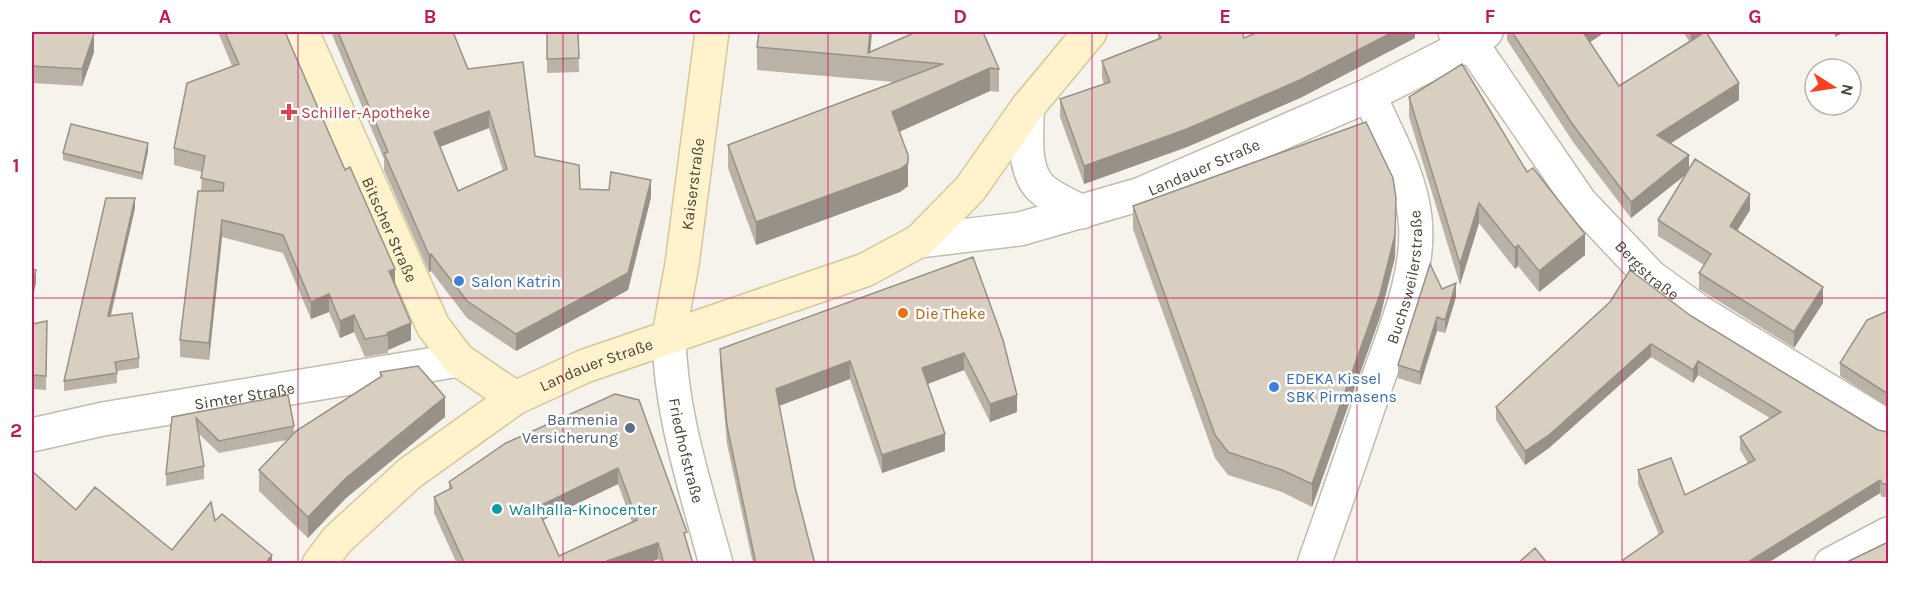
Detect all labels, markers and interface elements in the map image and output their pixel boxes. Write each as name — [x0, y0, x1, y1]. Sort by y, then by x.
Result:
text: A — [159, 5, 172, 28]
text: B — [424, 5, 436, 28]
text: C — [689, 5, 701, 28]
text: D — [953, 5, 967, 28]
text: E — [1219, 5, 1231, 28]
text: F — [1485, 5, 1496, 28]
text: G — [1748, 5, 1762, 28]
north arrow — [1803, 57, 1863, 117]
text: N — [1837, 82, 1858, 98]
place label: Schiller-Apotheke — [301, 103, 430, 122]
marker: Schiller-Apotheke — [282, 105, 296, 119]
street label: Landauer Straße — [1145, 135, 1263, 200]
street label: Kaiserstraße — [677, 137, 708, 231]
text: 1 — [12, 154, 20, 177]
street label: Bitscher Straße — [358, 174, 421, 285]
street label: Buchsweilerstraße — [1382, 209, 1426, 347]
street label: Bergstraße — [1611, 236, 1683, 304]
place label: Salon Katrin — [471, 272, 561, 291]
marker: Salon Katrin — [452, 274, 466, 288]
place label: Die Theke — [915, 304, 985, 323]
marker: Die Theke — [896, 306, 910, 320]
street label: Landauer Straße — [537, 334, 655, 396]
place label: EDEKA Kissel SBK Pirmasens — [1286, 369, 1397, 406]
street label: Simter Straße — [193, 378, 296, 414]
marker: EDEKA Kissel SBK Pirmasens — [1267, 380, 1281, 394]
street label: Friedhofstraße — [665, 397, 708, 505]
place label: Barmenia Versicherung — [522, 410, 618, 447]
text: 2 — [10, 419, 22, 442]
marker: Barmenia Versicherung — [623, 421, 637, 435]
place label: Walhalla-Kinocenter — [509, 500, 657, 519]
marker: Walhalla-Kinocenter — [490, 502, 504, 516]

